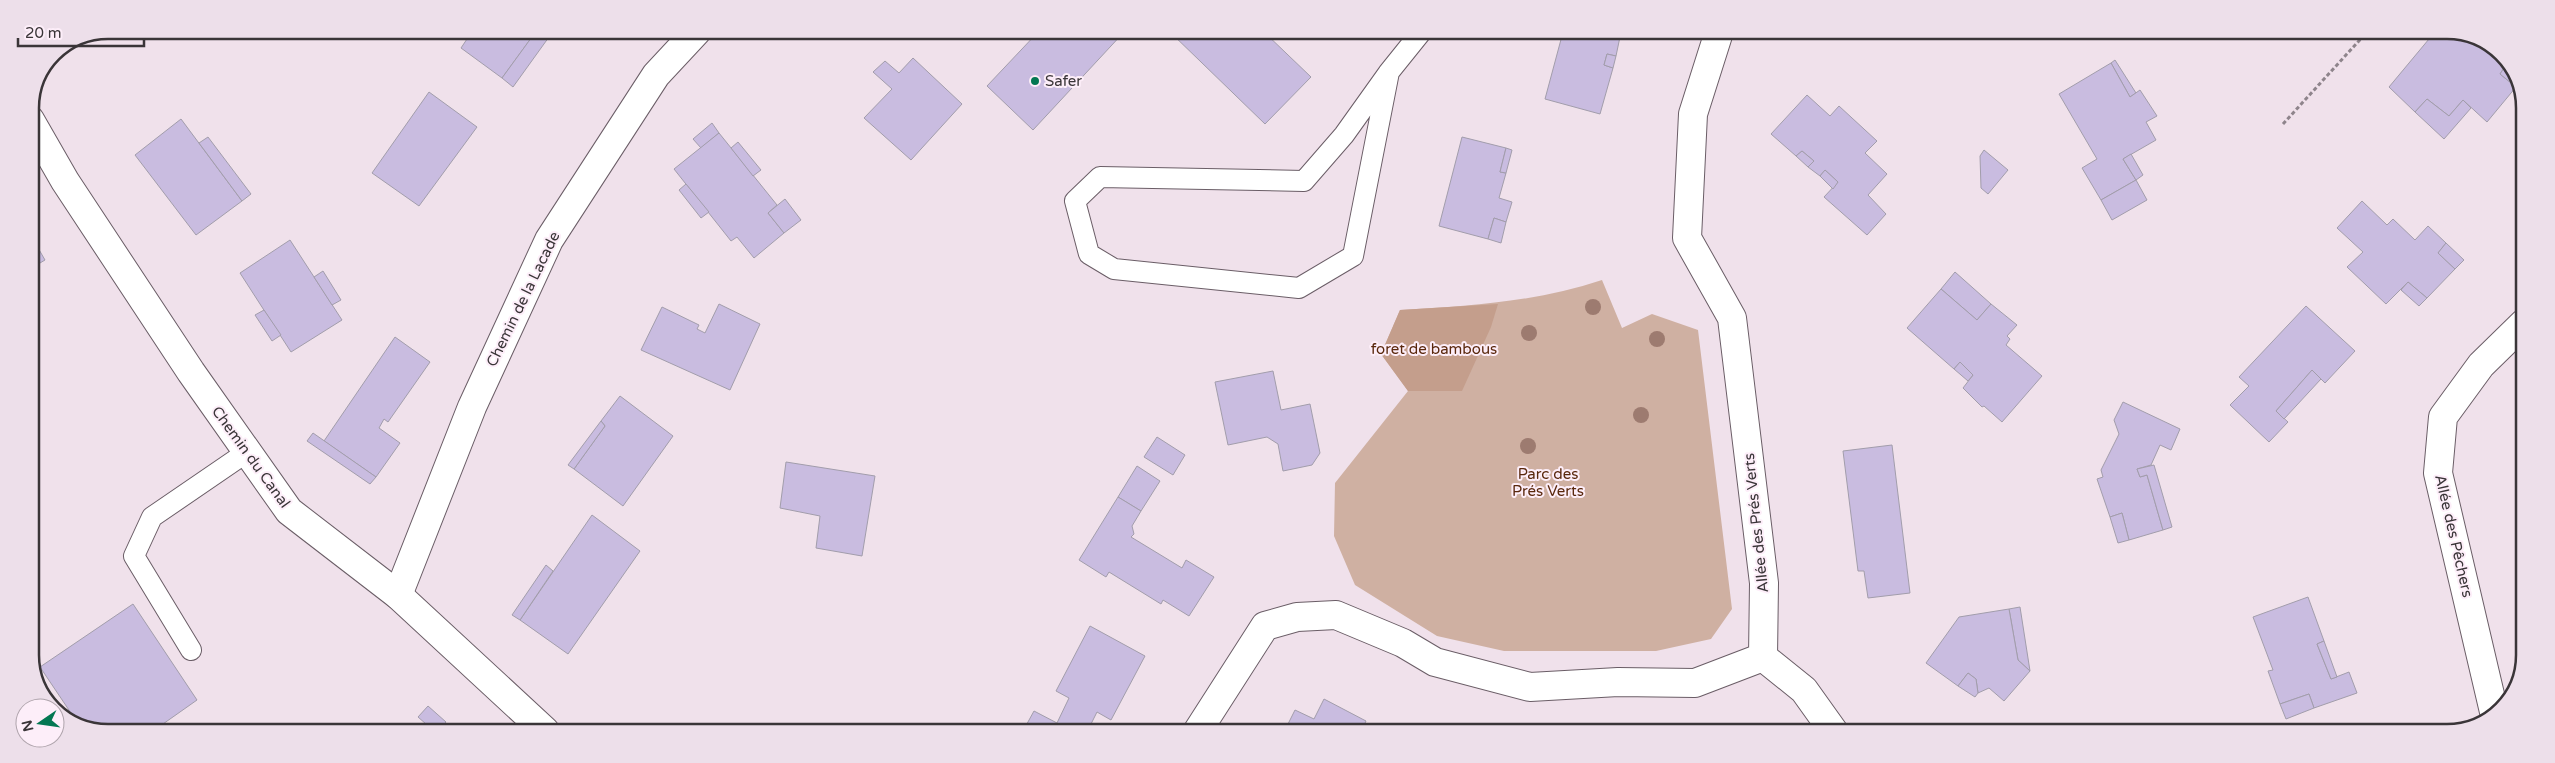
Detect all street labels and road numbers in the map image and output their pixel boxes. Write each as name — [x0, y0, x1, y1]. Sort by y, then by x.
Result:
street label: Chemin de la Lacade — [482, 229, 564, 369]
street label: Chemin du Canal — [208, 403, 294, 511]
street label: Allée des Prés Verts — [1740, 452, 1772, 594]
street label: Allée des Pêchers — [2431, 473, 2477, 599]

